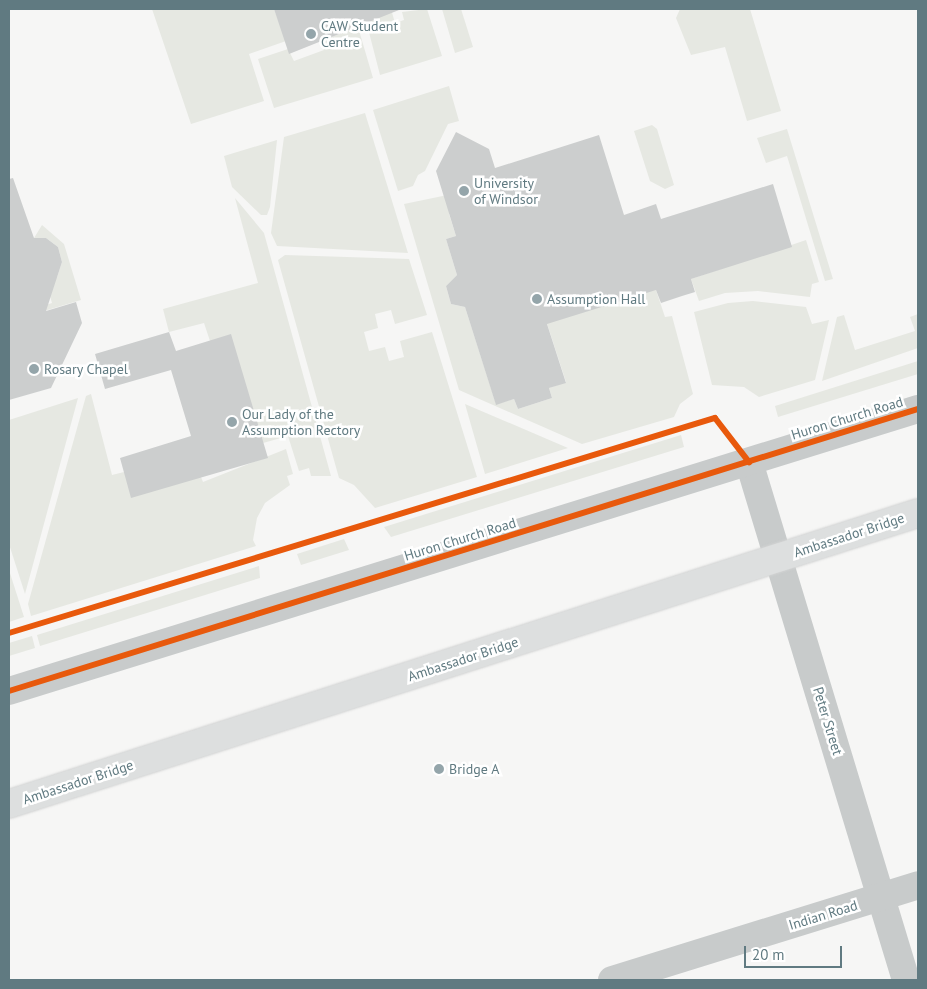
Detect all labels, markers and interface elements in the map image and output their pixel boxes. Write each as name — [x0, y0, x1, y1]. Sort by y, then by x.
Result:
place label: CAW Student Centre — [321, 18, 399, 50]
marker: CAW Student Centre — [305, 28, 317, 40]
place label: University of Windsor — [474, 175, 538, 208]
marker: University of Windsor — [458, 185, 470, 197]
place label: Assumption Hall — [547, 291, 645, 307]
marker: Assumption Hall — [531, 293, 543, 305]
place label: Rosary Chapel — [44, 361, 128, 377]
marker: Rosary Chapel — [28, 363, 40, 375]
street label: Huron Church Road — [789, 393, 905, 443]
place label: Our Lady of the Assumption Rectory — [242, 406, 360, 438]
marker: Our Lady of the Assumption Rectory — [226, 416, 238, 428]
street label: Ambassador Bridge — [792, 509, 906, 561]
street label: Huron Church Road — [402, 514, 518, 564]
street label: Ambassador Bridge — [406, 633, 520, 685]
street label: Peter Street — [810, 685, 846, 757]
street label: Ambassador Bridge — [21, 756, 135, 808]
place label: Bridge A — [449, 761, 500, 777]
marker: Bridge A — [433, 763, 445, 775]
street label: Indian Road — [787, 897, 859, 933]
scale bar — [747, 936, 844, 968]
text: 20 m — [752, 945, 785, 964]

